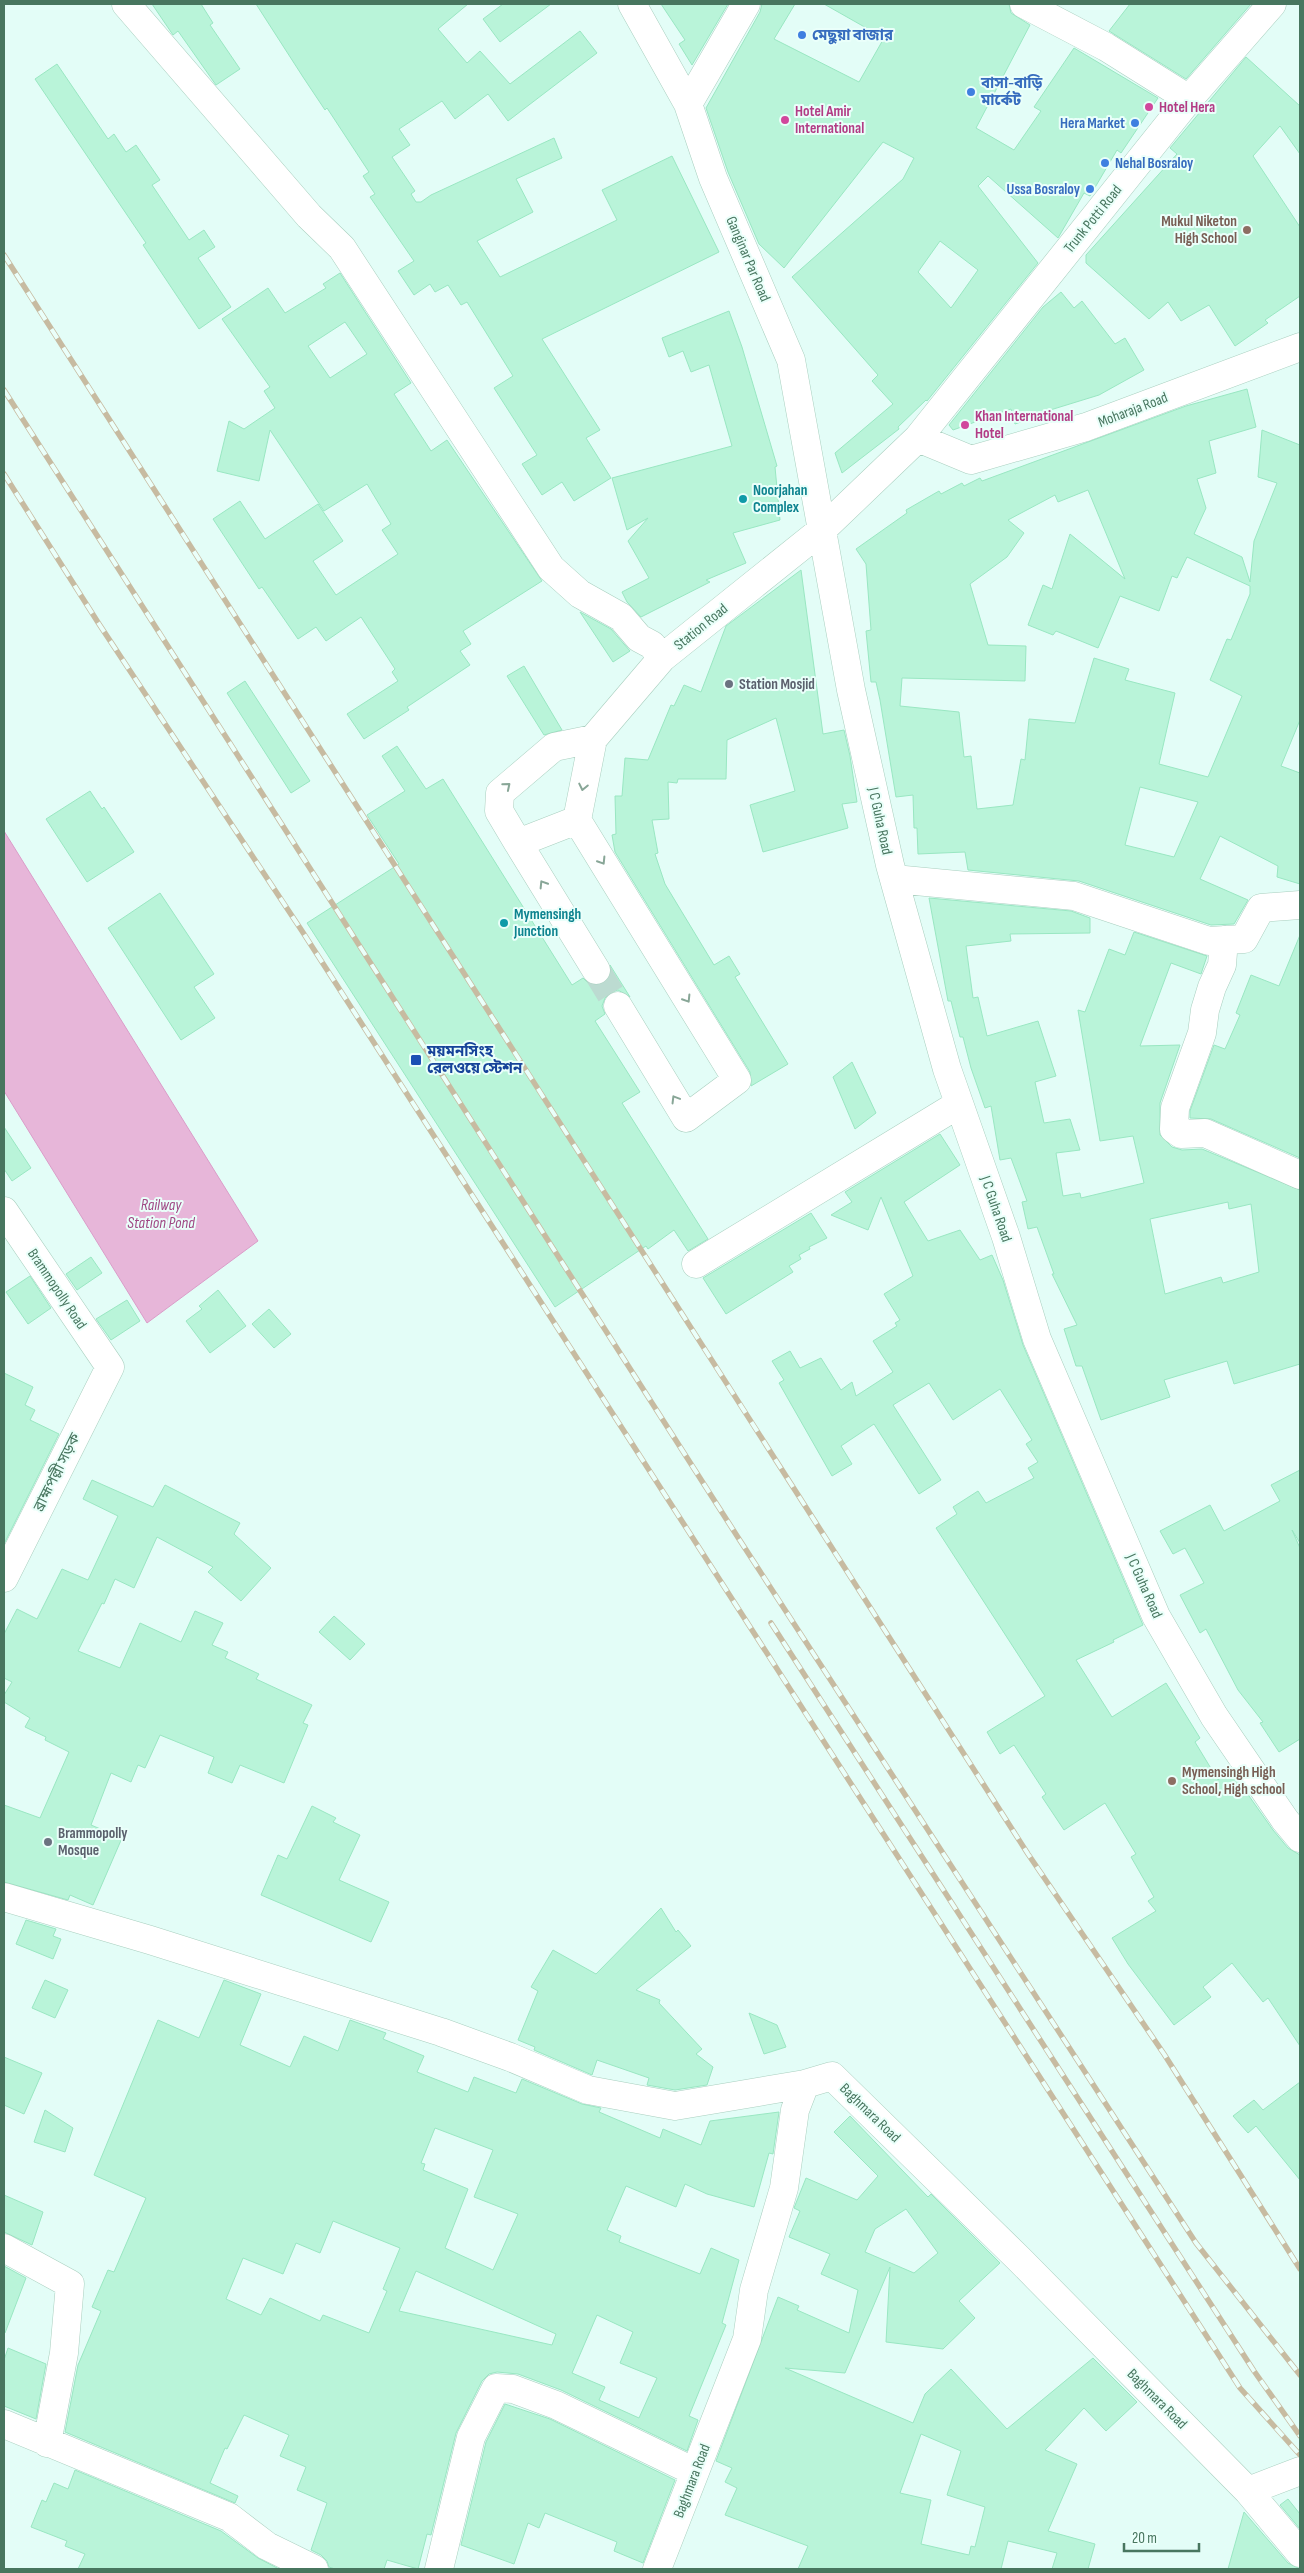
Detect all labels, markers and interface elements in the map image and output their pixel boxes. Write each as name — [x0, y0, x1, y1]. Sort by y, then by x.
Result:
place label: মেছুয়া বাজার — [812, 26, 894, 45]
marker: মেছুয়া বাজার — [796, 29, 808, 41]
place label: বাসা-বাড়ি মার্কেট — [980, 74, 1042, 110]
marker: বাসা-বাড়ি মার্কেট — [965, 86, 977, 98]
place label: Hotel Hera — [1159, 98, 1215, 117]
marker: Hotel Hera — [1143, 101, 1155, 113]
place label: Hotel Amir International — [795, 102, 864, 138]
marker: Hotel Amir International — [779, 114, 791, 126]
place label: Hera Market — [1060, 114, 1125, 133]
marker: Hera Market — [1129, 117, 1141, 129]
place label: Nehal Bosraloy — [1115, 154, 1194, 173]
marker: Nehal Bosraloy — [1099, 157, 1111, 169]
place label: Ussa Bosraloy — [1007, 180, 1081, 199]
street label: Trunk Potti Road — [1060, 181, 1126, 257]
marker: Ussa Bosraloy — [1084, 183, 1096, 195]
place label: Mukul Niketon High School — [1161, 212, 1237, 248]
street label: Ganginar Par Road — [722, 213, 774, 305]
marker: Mukul Niketon High School — [1241, 224, 1253, 236]
street label: Moharaja Road — [1096, 388, 1170, 432]
place label: Khan International Hotel — [975, 407, 1073, 443]
marker: Khan International Hotel — [959, 419, 971, 431]
place label: Noorjahan Complex — [753, 481, 807, 517]
marker: Noorjahan Complex — [737, 493, 749, 505]
street label: Station Road — [670, 599, 732, 655]
place label: Station Mosjid — [739, 675, 815, 694]
marker: Station Mosjid — [723, 678, 735, 690]
one-way arrow — [579, 782, 589, 791]
one-way arrow — [502, 783, 511, 792]
street label: J C Guha Road — [863, 785, 896, 856]
one-way arrow — [596, 856, 606, 865]
one-way arrow — [540, 880, 549, 889]
place label: Mymensingh Junction — [513, 905, 581, 941]
marker: Mymensingh Junction — [498, 917, 510, 929]
one-way arrow — [681, 994, 691, 1003]
place label: ময়মনসিংহ রেলওয়ে স্টেশন — [426, 1042, 523, 1078]
marker: ময়মনসিংহ রেলওয়ে স্টেশন — [409, 1053, 423, 1067]
one-way arrow — [671, 1096, 681, 1105]
street label: J C Guha Road — [976, 1173, 1016, 1244]
water label: Railway Station Pond — [127, 1196, 195, 1233]
street label: Brammopolly Road — [23, 1245, 91, 1333]
street label: ব্রাহ্মপল্লী সড়ক — [29, 1429, 85, 1515]
street label: J C Guha Road — [1121, 1550, 1167, 1621]
place label: Mymensingh High School, High school — [1182, 1763, 1285, 1799]
marker: Mymensingh High School, High school — [1166, 1775, 1178, 1787]
place label: Brammopolly Mosque — [58, 1824, 128, 1860]
marker: Brammopolly Mosque — [42, 1836, 54, 1848]
street label: Baghmara Road — [836, 2079, 904, 2147]
street label: Baghmara Road — [1123, 2365, 1191, 2433]
street label: Baghmara Road — [669, 2441, 715, 2521]
scale bar — [1124, 2520, 1199, 2552]
text: 20 m — [1132, 2529, 1157, 2548]

